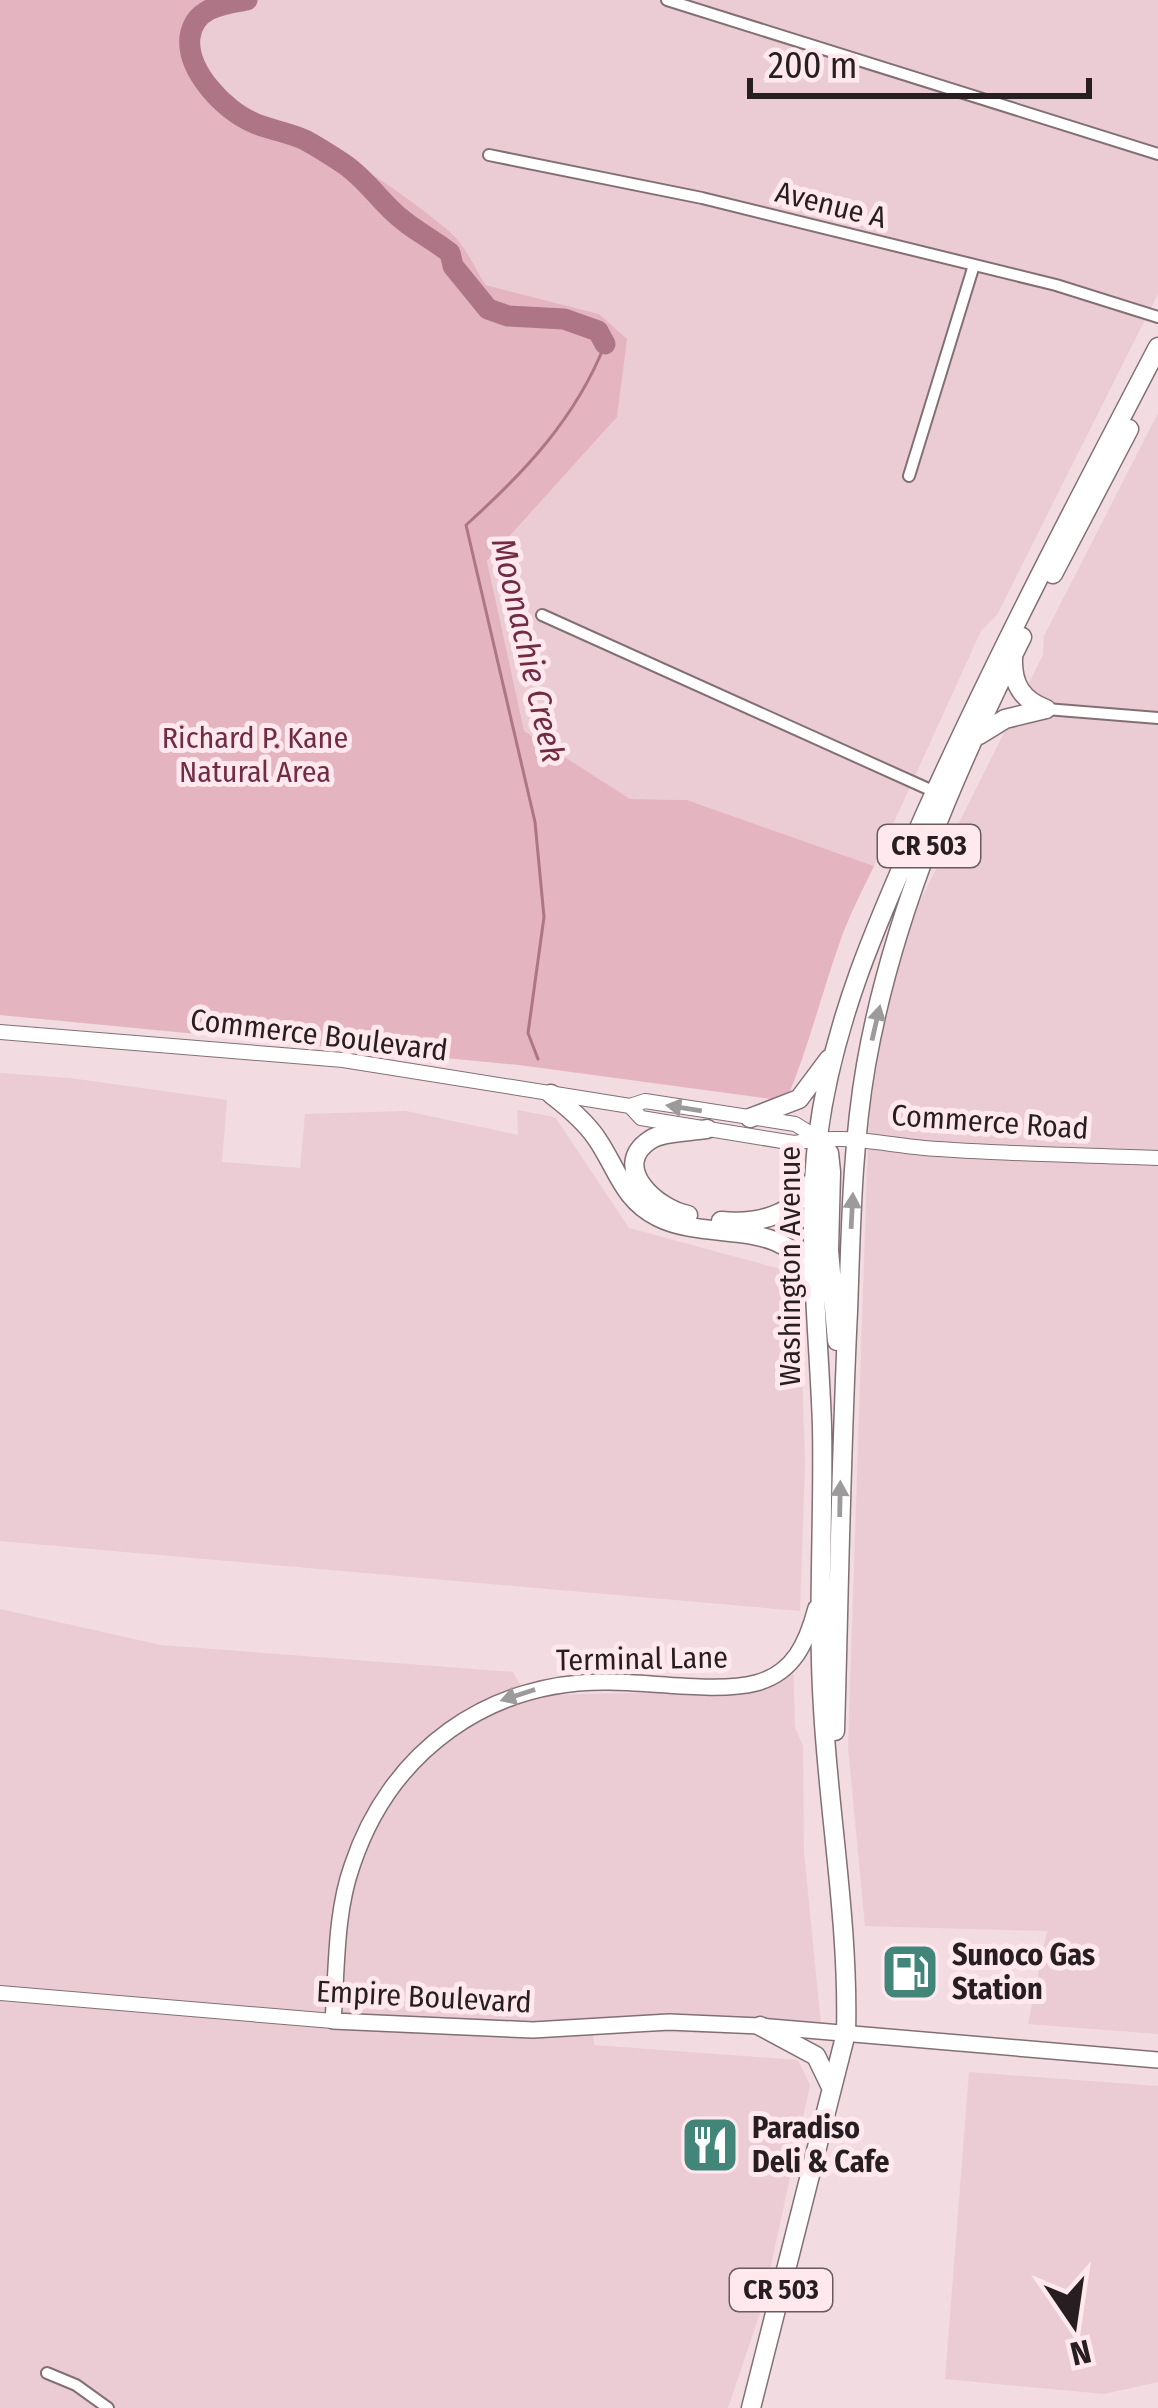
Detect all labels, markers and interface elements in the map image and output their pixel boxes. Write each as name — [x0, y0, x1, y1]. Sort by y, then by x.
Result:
scale bar — [750, 24, 1089, 98]
text: 200 m — [768, 44, 858, 88]
street label: Avenue A — [772, 174, 890, 236]
water label: Moonachie Creek — [483, 534, 573, 766]
park label: Richard P. Kane Natural Area — [162, 720, 348, 790]
road number: CR 503 — [878, 825, 980, 867]
street label: Commerce Boulevard — [188, 1001, 450, 1069]
one-way arrow — [867, 1005, 886, 1042]
street label: Commerce Road — [890, 1097, 1090, 1147]
one-way arrow — [664, 1098, 702, 1116]
street label: Washington Avenue — [772, 1146, 808, 1386]
one-way arrow — [843, 1191, 862, 1229]
one-way arrow — [831, 1479, 850, 1517]
street label: Terminal Lane — [556, 1640, 728, 1678]
one-way arrow — [499, 1686, 536, 1705]
place label: Sunoco Gas Station — [952, 1937, 1095, 2007]
fuel station icon: Sunoco Gas Station — [879, 1941, 941, 2003]
street label: Empire Boulevard — [315, 1973, 533, 2021]
place label: Paradiso Deli & Cafe — [752, 2110, 889, 2180]
restaurant icon: Paradiso Deli & Cafe — [679, 2114, 741, 2176]
north arrow — [1014, 2264, 1134, 2384]
road number: CR 503 — [730, 2269, 832, 2311]
text: N — [1066, 2331, 1095, 2374]

